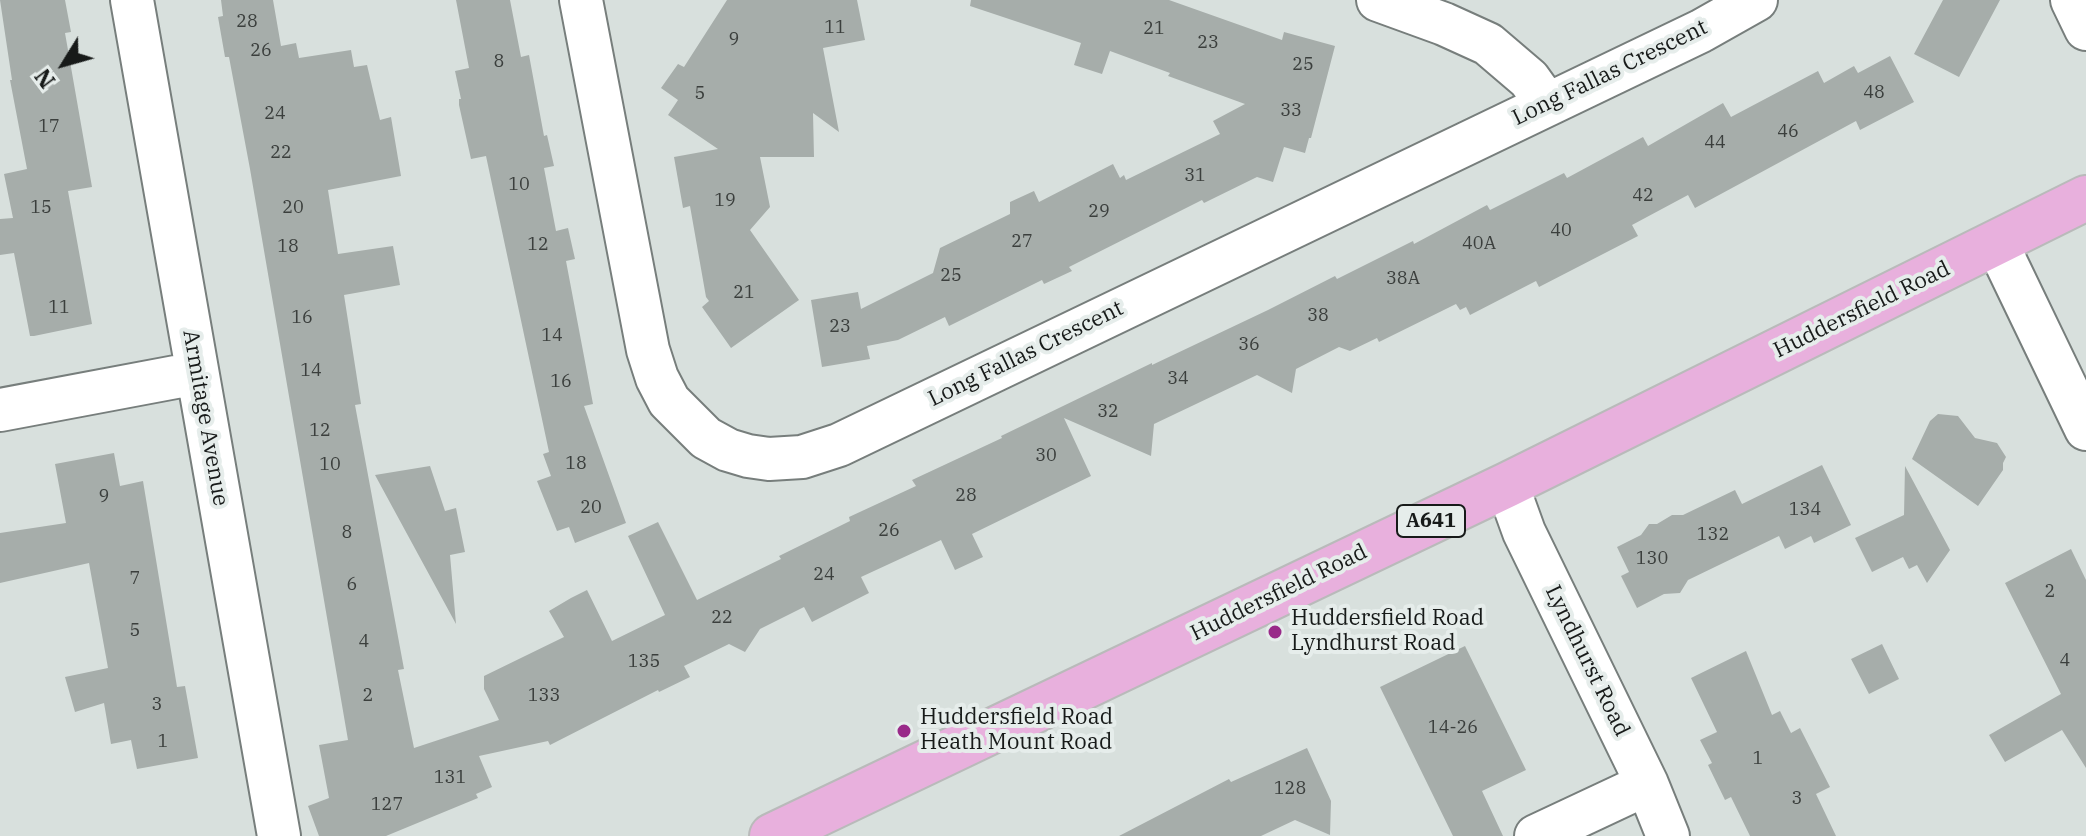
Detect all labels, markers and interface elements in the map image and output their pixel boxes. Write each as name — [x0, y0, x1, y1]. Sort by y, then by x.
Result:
house number: 28 — [236, 11, 258, 33]
street label: Long Fallas Crescent — [1508, 14, 1712, 132]
house number: 11 — [824, 17, 846, 39]
house number: 21 — [1143, 18, 1165, 40]
north arrow — [24, 24, 104, 104]
house number: 9 — [729, 29, 739, 51]
house number: 23 — [1197, 32, 1219, 54]
house number: 26 — [250, 40, 272, 62]
house number: 8 — [494, 51, 504, 73]
house number: 25 — [1292, 54, 1314, 76]
text: N — [28, 63, 61, 94]
house number: 48 — [1863, 82, 1885, 104]
house number: 5 — [695, 83, 705, 105]
house number: 33 — [1280, 100, 1302, 122]
house number: 24 — [264, 103, 286, 125]
house number: 17 — [38, 116, 60, 138]
house number: 46 — [1777, 121, 1799, 143]
house number: 44 — [1704, 132, 1726, 154]
house number: 22 — [270, 142, 292, 164]
house number: 31 — [1184, 165, 1206, 187]
house number: 10 — [508, 174, 530, 196]
house number: 42 — [1632, 185, 1654, 207]
house number: 19 — [714, 190, 736, 212]
house number: 15 — [30, 197, 52, 219]
house number: 20 — [282, 197, 304, 219]
house number: 29 — [1088, 201, 1110, 223]
house number: 40 — [1550, 220, 1572, 242]
house number: 27 — [1011, 231, 1033, 253]
house number: 40A — [1462, 233, 1496, 255]
house number: 12 — [527, 234, 549, 256]
house number: 18 — [277, 236, 299, 258]
street label: Huddersfield Road — [1769, 256, 1955, 364]
house number: 25 — [940, 265, 962, 287]
house number: 38A — [1386, 268, 1420, 290]
house number: 21 — [733, 282, 755, 304]
street label: Long Fallas Crescent — [924, 295, 1128, 413]
house number: 11 — [48, 297, 70, 319]
house number: 38 — [1307, 305, 1329, 327]
house number: 16 — [291, 307, 313, 329]
house number: 23 — [829, 316, 851, 338]
house number: 14 — [541, 325, 563, 347]
street label: Armitage Avenue — [177, 328, 233, 508]
house number: 36 — [1238, 334, 1260, 356]
house number: 14 — [300, 360, 322, 382]
house number: 34 — [1167, 368, 1189, 390]
house number: 16 — [550, 371, 572, 393]
house number: 32 — [1097, 401, 1119, 423]
house number: 12 — [309, 420, 331, 442]
house number: 30 — [1035, 445, 1057, 467]
house number: 18 — [565, 453, 587, 475]
house number: 10 — [319, 454, 341, 476]
house number: 28 — [955, 485, 977, 507]
house number: 9 — [99, 486, 109, 508]
house number: 20 — [580, 497, 602, 519]
house number: 134 — [1789, 499, 1821, 521]
road number: A641 — [1397, 505, 1465, 537]
house number: 26 — [878, 520, 900, 542]
house number: 8 — [342, 522, 352, 544]
house number: 132 — [1697, 524, 1729, 546]
street label: Huddersfield Road — [1186, 539, 1372, 647]
house number: 130 — [1636, 548, 1668, 570]
house number: 24 — [813, 564, 835, 586]
house number: 7 — [130, 568, 140, 590]
house number: 6 — [347, 574, 357, 596]
street label: Lyndhurst Road — [1539, 581, 1635, 741]
house number: 2 — [2045, 581, 2055, 603]
place label: Huddersfield Road Lyndhurst Road — [1291, 606, 1484, 658]
house number: 22 — [711, 607, 733, 629]
house number: 5 — [130, 620, 140, 642]
marker: Huddersfield Road Lyndhurst Road — [1266, 623, 1284, 641]
house number: 4 — [359, 631, 369, 653]
house number: 4 — [2060, 650, 2070, 672]
house number: 135 — [628, 651, 660, 673]
house number: 2 — [363, 685, 373, 707]
house number: 133 — [528, 685, 560, 707]
house number: 3 — [152, 694, 162, 716]
place label: Huddersfield Road Heath Mount Road — [920, 705, 1113, 756]
house number: 14-26 — [1428, 717, 1478, 739]
marker: Huddersfield Road Heath Mount Road — [895, 722, 913, 740]
house number: 1 — [158, 731, 168, 753]
house number: 1 — [1753, 748, 1763, 770]
house number: 131 — [434, 767, 466, 789]
house number: 128 — [1274, 778, 1306, 800]
house number: 3 — [1792, 788, 1802, 810]
house number: 127 — [371, 794, 403, 816]

